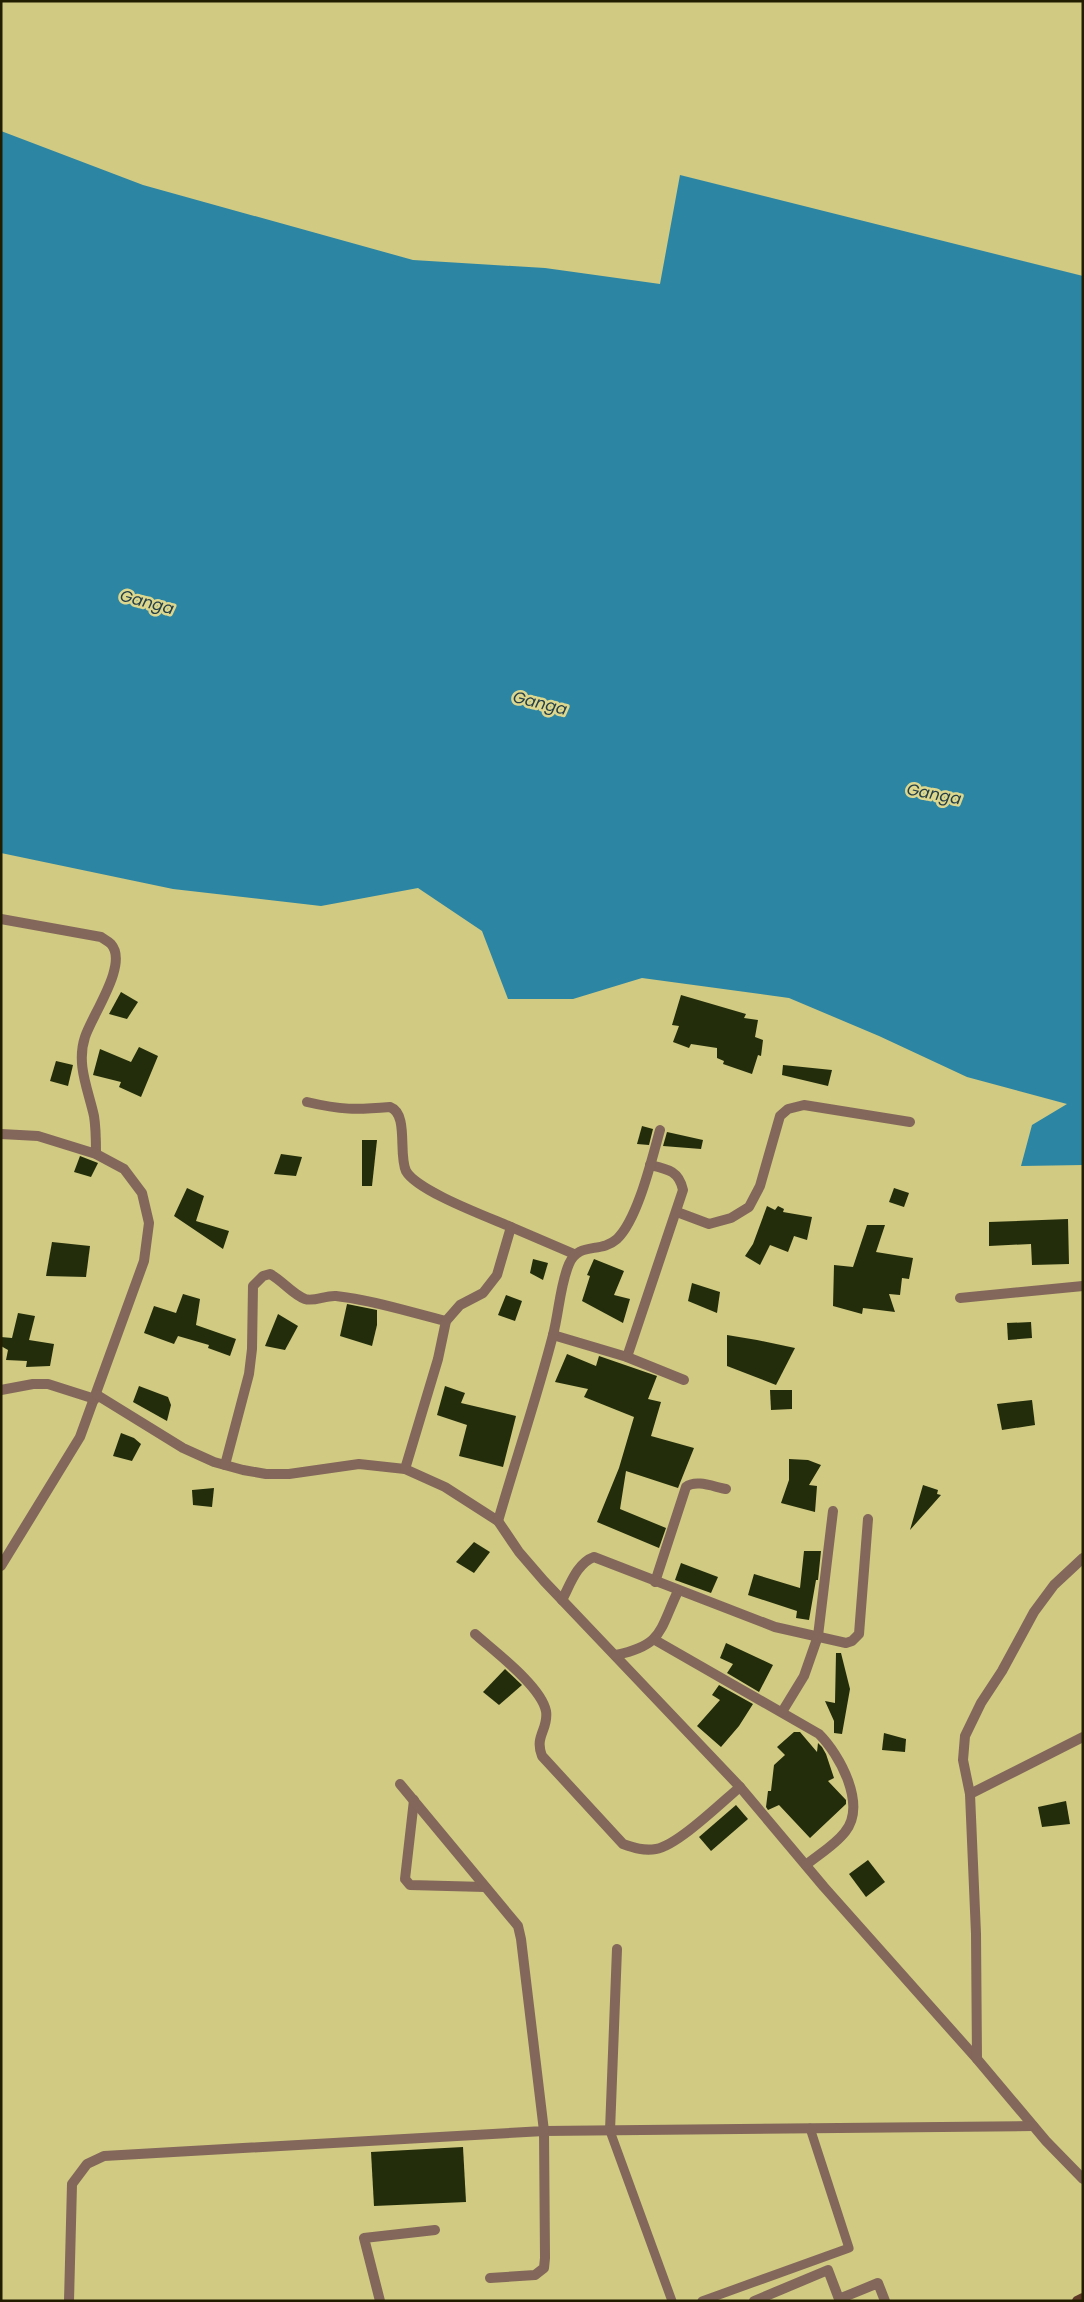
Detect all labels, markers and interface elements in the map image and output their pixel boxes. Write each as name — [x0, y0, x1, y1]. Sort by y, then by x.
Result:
water label: Ganga — [117, 584, 177, 620]
water label: Ganga — [510, 685, 570, 721]
water label: Ganga — [905, 777, 963, 811]

